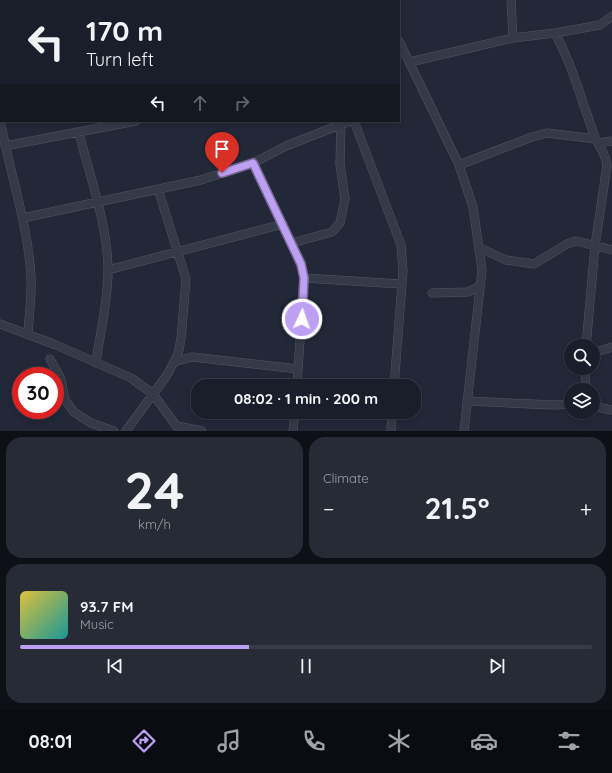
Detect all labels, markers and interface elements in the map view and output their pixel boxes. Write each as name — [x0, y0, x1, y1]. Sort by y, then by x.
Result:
text: 170 m — [86, 13, 163, 48]
icon: left — [20, 16, 72, 68]
text: Turn left — [86, 48, 154, 71]
icon: left — [147, 92, 169, 114]
icon: ahead — [189, 92, 211, 114]
icon: right — [231, 92, 253, 114]
pin — [205, 132, 239, 173]
icon: arrive — [211, 138, 233, 160]
position arrow — [281, 298, 323, 340]
map controls — [564, 339, 600, 419]
button: search — [564, 339, 600, 375]
speed limit sign: 30 — [12, 367, 64, 419]
button: layers — [564, 383, 600, 419]
text: 08:02 · 1 min · 200 m — [234, 389, 378, 408]
text: 24 — [124, 457, 185, 522]
text: Climate — [323, 470, 369, 486]
text: 21.5° — [424, 489, 490, 527]
text: − — [323, 495, 334, 523]
text: + — [580, 495, 592, 523]
text: km/h — [138, 516, 171, 532]
text: 93.7 FM — [80, 597, 133, 616]
text: Music — [80, 616, 114, 632]
icon: previous — [104, 655, 126, 677]
icon: pause — [295, 655, 317, 677]
icon: next — [486, 655, 508, 677]
icon: directions — [130, 727, 158, 755]
icon: music — [215, 727, 243, 755]
icon: phone — [300, 727, 328, 755]
icon: climate — [385, 727, 413, 755]
icon: car — [470, 727, 498, 755]
icon: filters — [555, 727, 583, 755]
text: 08:01 — [29, 730, 72, 753]

